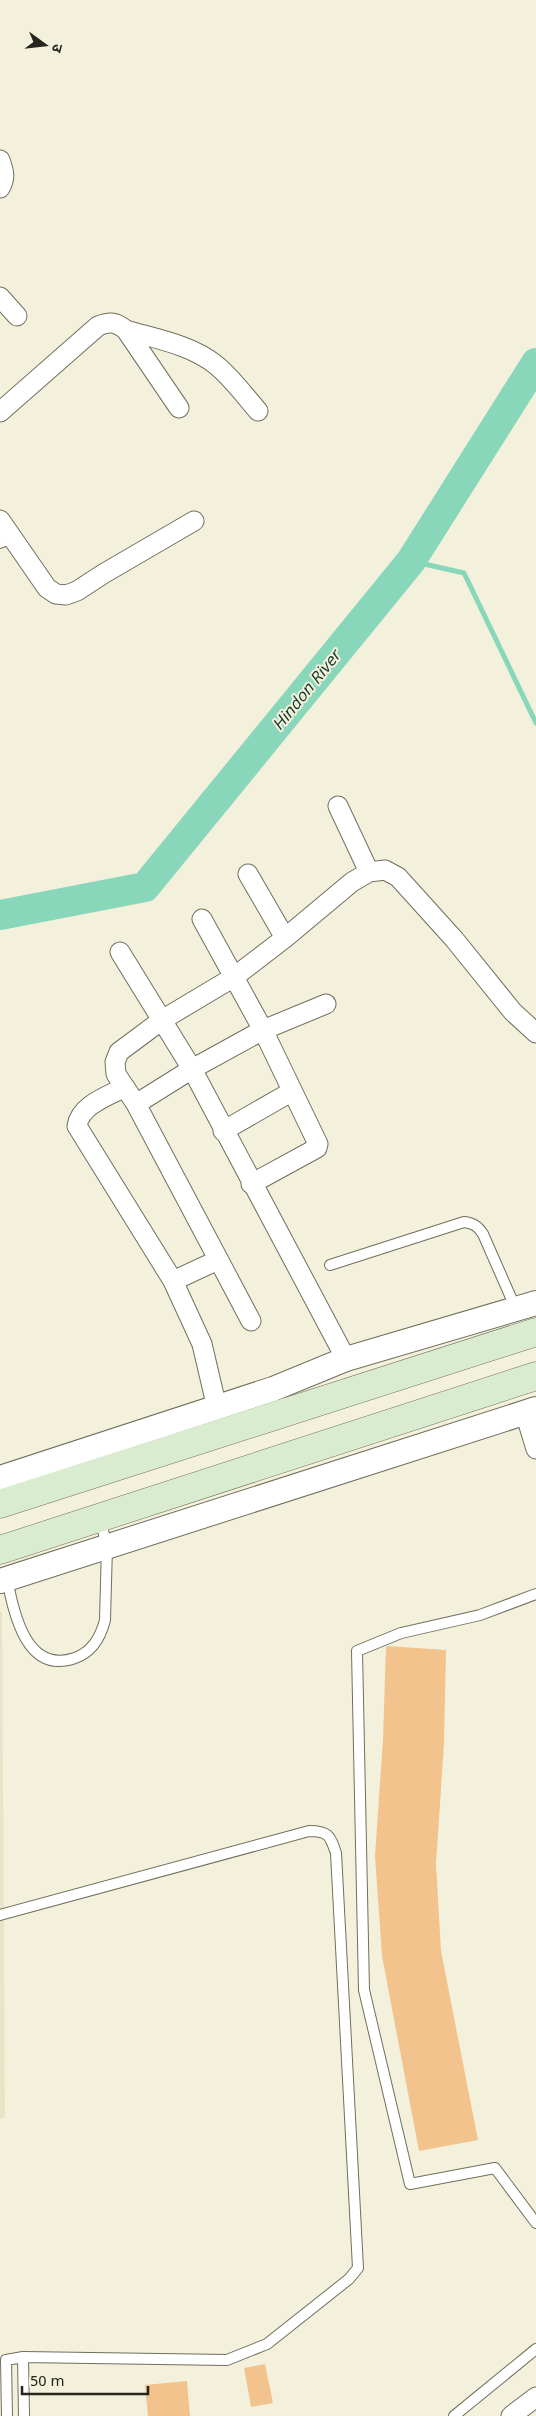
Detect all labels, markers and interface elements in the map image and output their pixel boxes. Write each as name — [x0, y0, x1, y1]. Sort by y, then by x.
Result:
north arrow — [20, 20, 70, 70]
text: उ — [46, 42, 66, 55]
water label: Hindon River — [269, 645, 348, 736]
scale bar — [22, 2364, 149, 2396]
text: 50 m — [30, 2373, 64, 2392]

